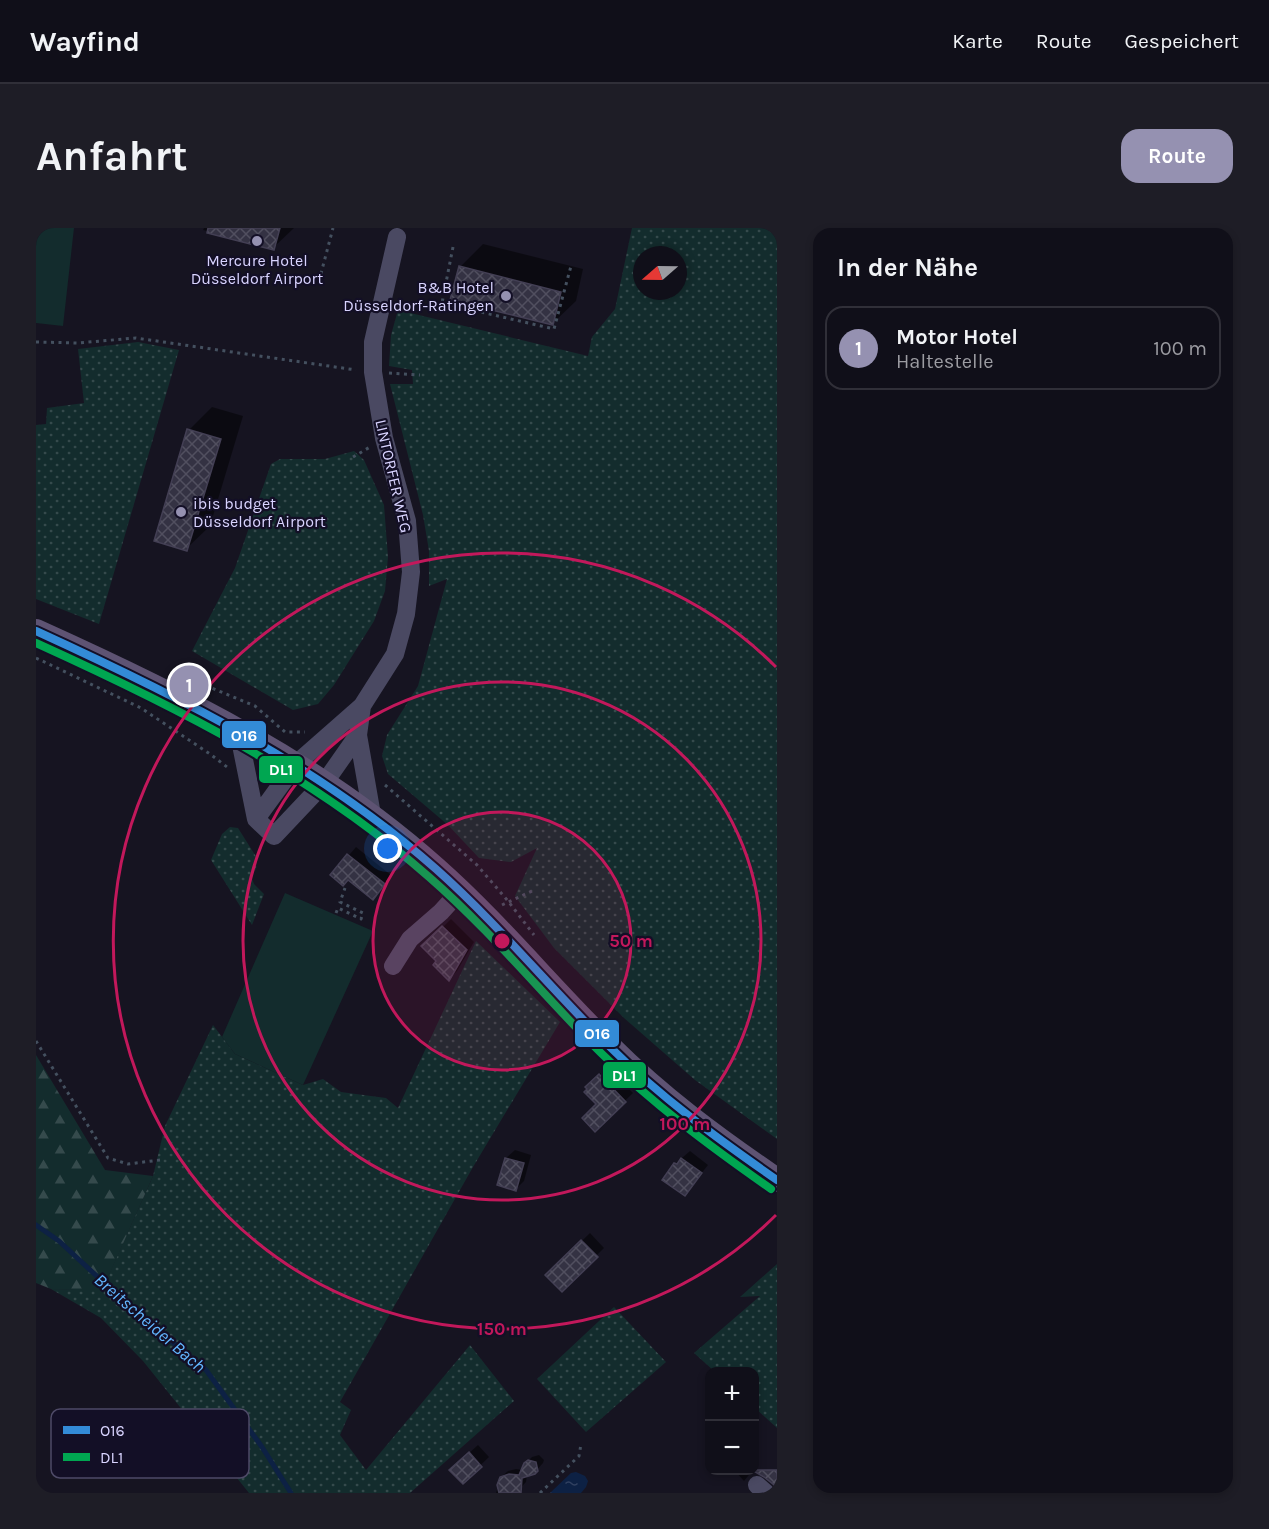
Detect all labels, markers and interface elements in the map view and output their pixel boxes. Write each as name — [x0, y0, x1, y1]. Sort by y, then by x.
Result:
text: Wayfind — [30, 25, 140, 58]
text: Karte — [952, 29, 1003, 53]
text: Route — [1036, 29, 1092, 53]
text: Gespeichert — [1125, 29, 1239, 53]
button: Route — [1121, 129, 1233, 183]
text: Anfahrt — [36, 131, 188, 181]
marker: Mercure Hotel Düsseldorf Airport — [250, 234, 264, 248]
north arrow — [633, 246, 687, 300]
place label: Mercure Hotel Düsseldorf Airport — [191, 251, 323, 288]
text: In der Nähe — [837, 252, 978, 283]
place label: B&B Hotel Düsseldorf-Ratingen — [343, 278, 494, 315]
marker: B&B Hotel Düsseldorf-Ratingen — [499, 289, 513, 303]
text: Motor Hotel — [896, 324, 1018, 350]
text: 1 — [855, 337, 862, 360]
text: 100 m — [1153, 337, 1207, 360]
text: Haltestelle — [896, 350, 994, 373]
street label: LINTORFER WEG — [371, 418, 416, 535]
place label: ibis budget Düsseldorf Airport — [193, 494, 326, 531]
marker: ibis budget Düsseldorf Airport — [174, 505, 188, 519]
pin: 1 — [170, 662, 208, 708]
line badge: O16 — [221, 720, 267, 749]
text: O16 — [231, 726, 257, 745]
line badge: DL1 — [258, 755, 304, 784]
text: DL1 — [269, 760, 293, 779]
your location — [373, 834, 402, 863]
text: 50 m — [609, 930, 653, 952]
centre of rings — [492, 931, 512, 951]
line badge: O16 — [574, 1019, 620, 1048]
text: O16 — [584, 1024, 610, 1043]
line badge: DL1 — [602, 1061, 647, 1089]
text: DL1 — [612, 1066, 636, 1085]
text: 100 m — [660, 1113, 710, 1135]
water label: Breitscheider Bach — [90, 1269, 210, 1377]
text: 150 m — [477, 1318, 527, 1340]
map controls — [705, 1367, 759, 1475]
button: + — [705, 1367, 759, 1421]
legend — [51, 1409, 249, 1478]
text: O16 — [100, 1421, 125, 1440]
button: − — [705, 1421, 759, 1475]
text: DL1 — [100, 1448, 123, 1467]

